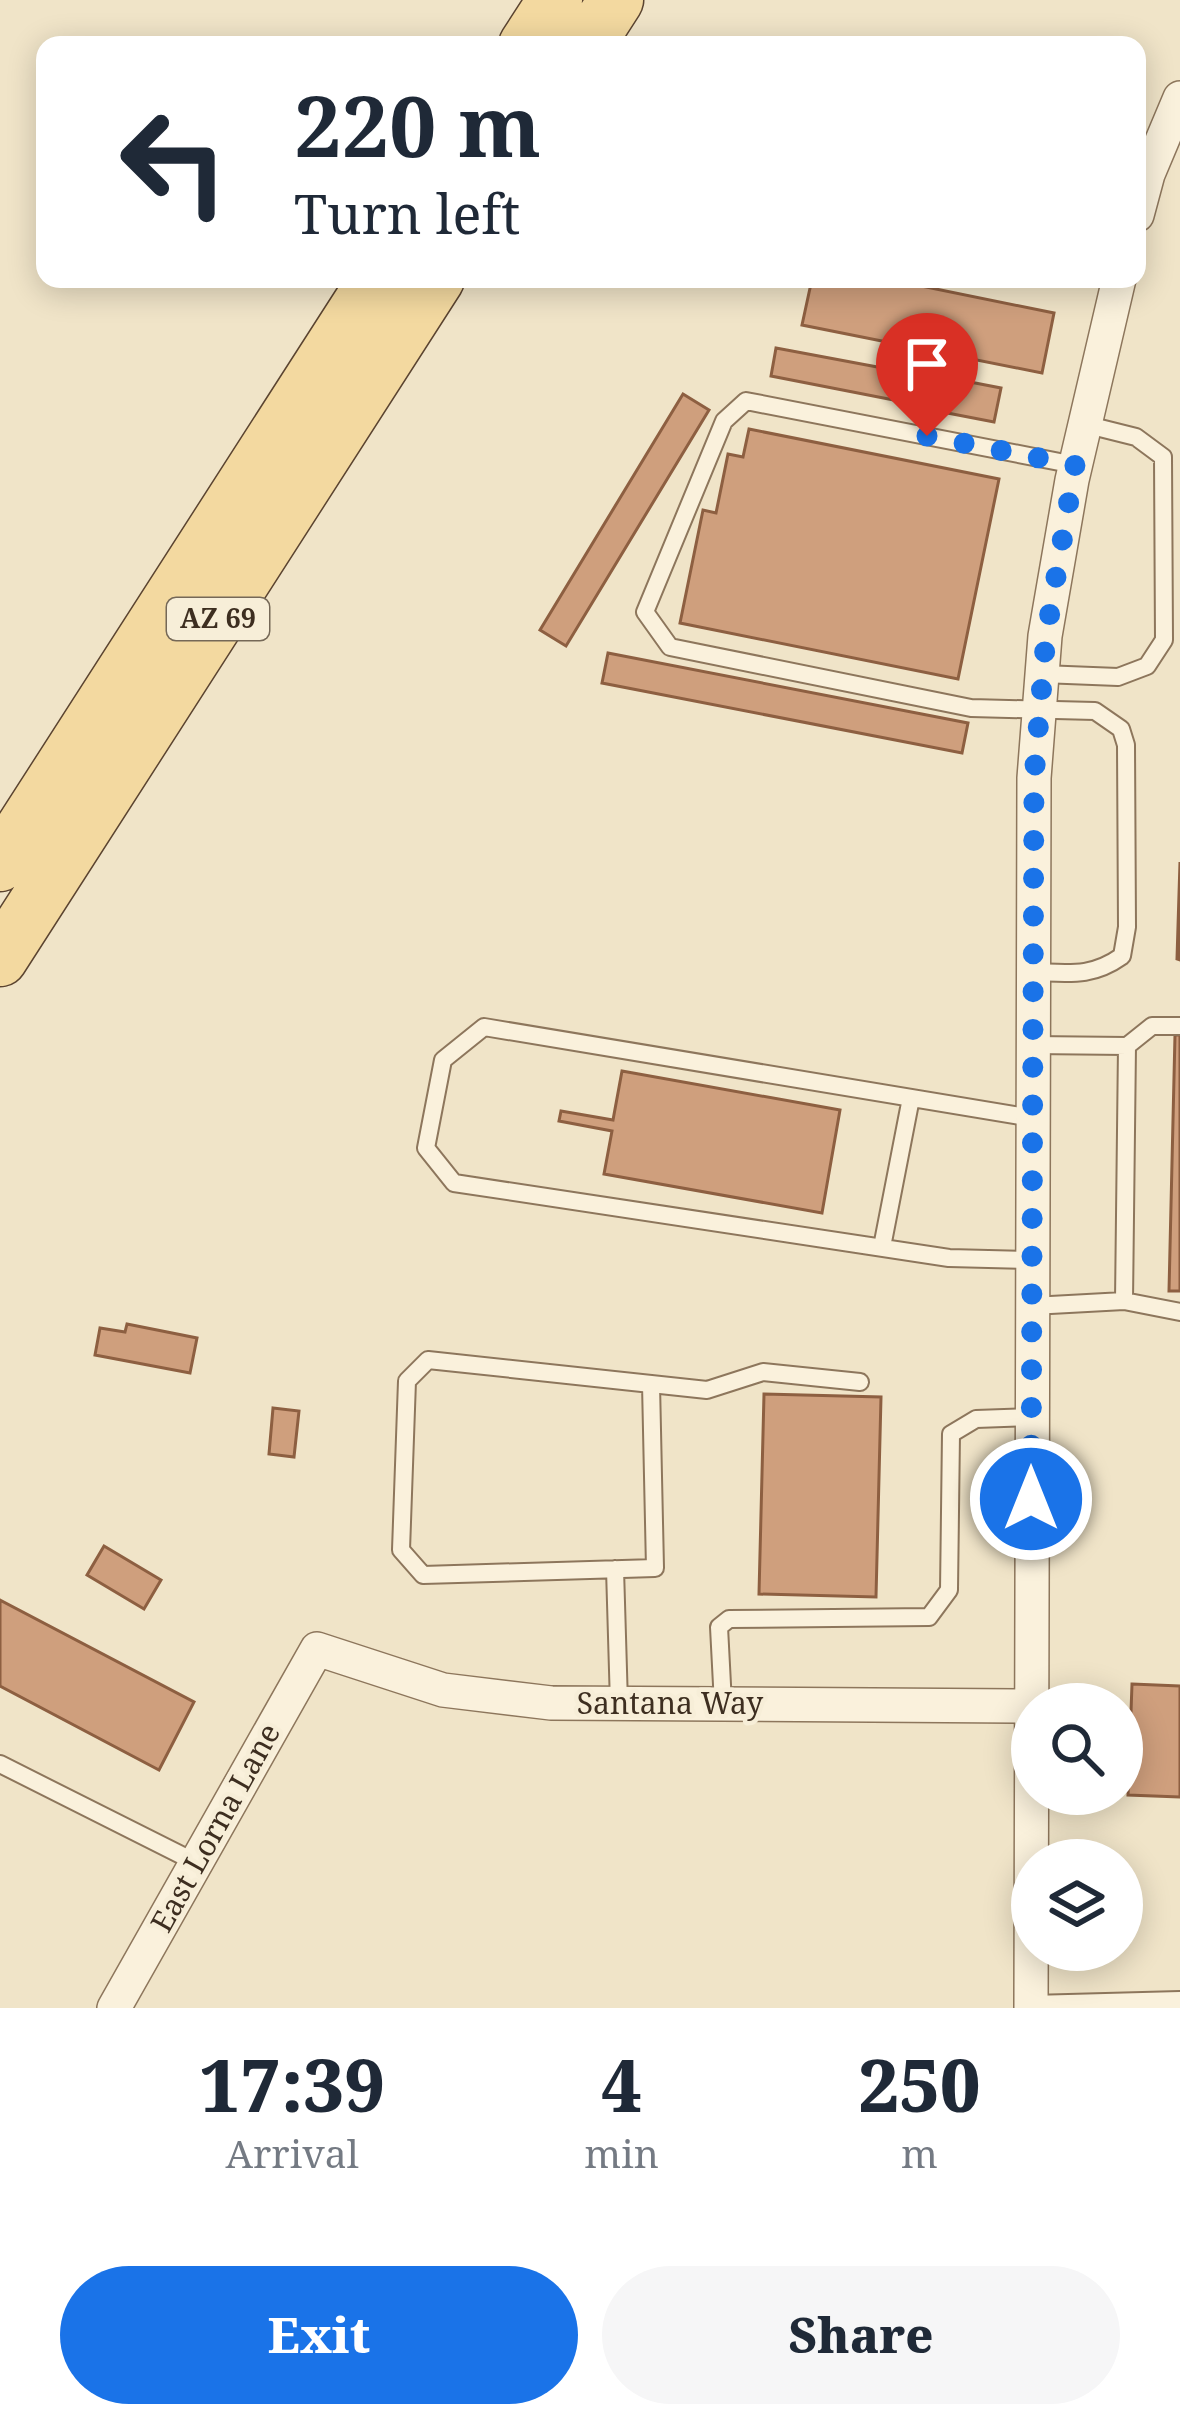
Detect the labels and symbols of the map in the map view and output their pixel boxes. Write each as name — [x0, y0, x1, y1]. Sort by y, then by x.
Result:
pin — [876, 313, 978, 436]
road number: AZ 69 — [167, 598, 269, 640]
position arrow — [968, 1436, 1094, 1562]
street label: Santana Way — [577, 1682, 763, 1723]
street label: East Lorna Lane — [140, 1716, 289, 1939]

